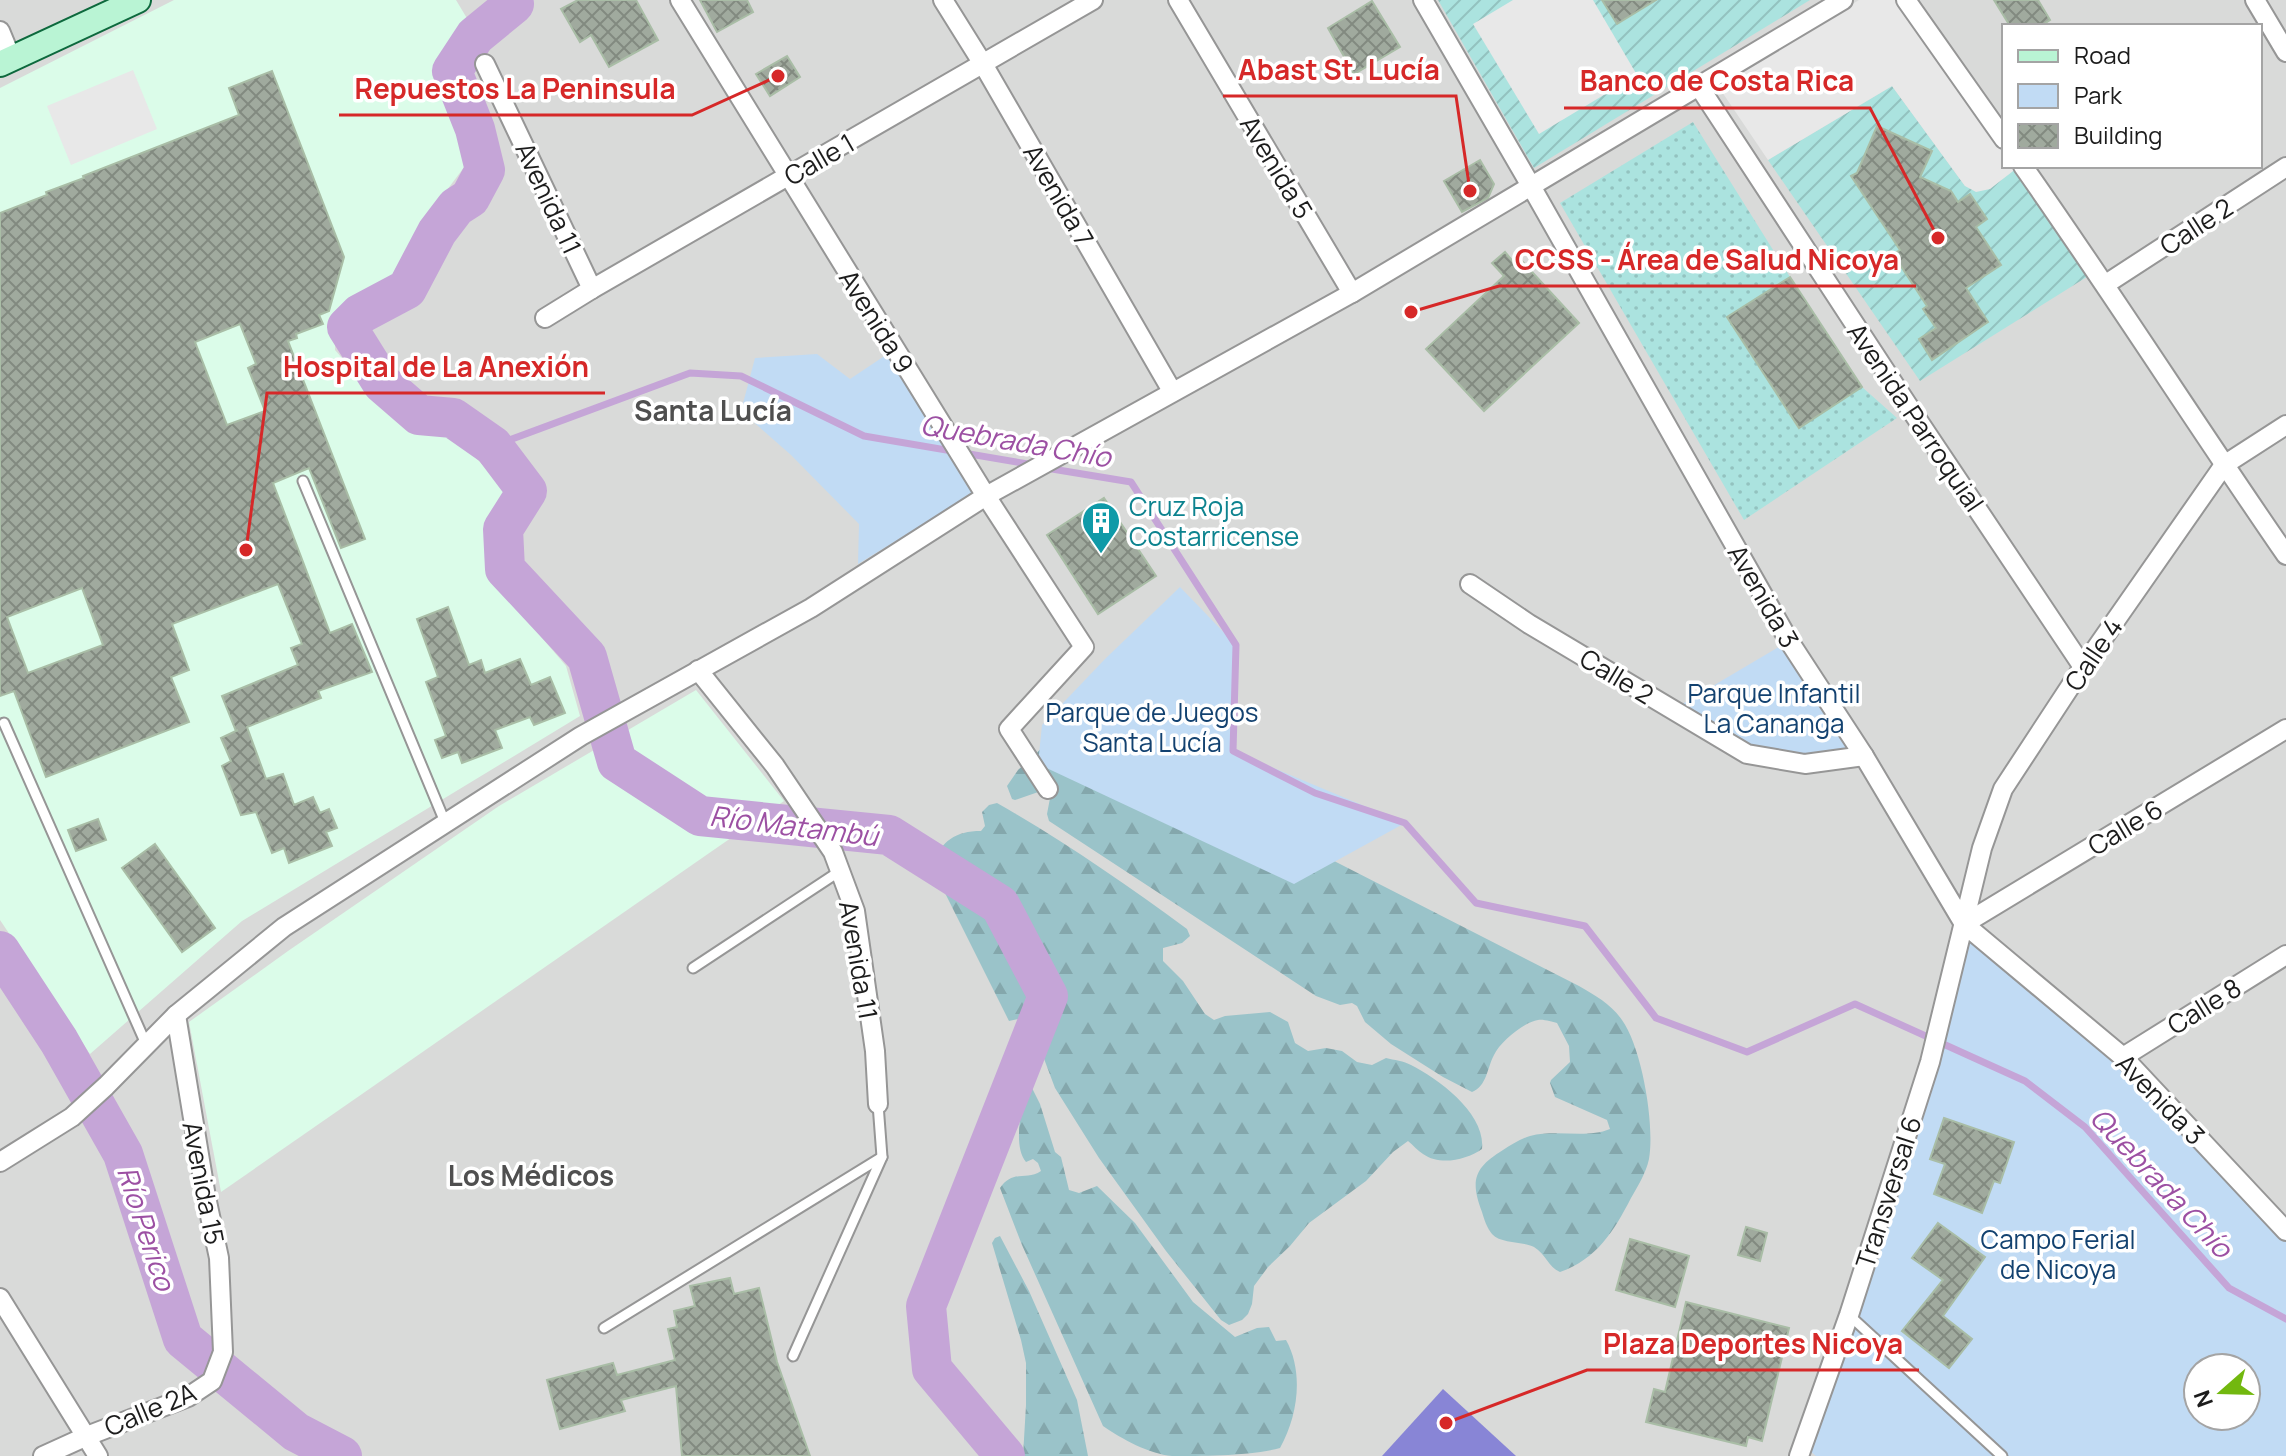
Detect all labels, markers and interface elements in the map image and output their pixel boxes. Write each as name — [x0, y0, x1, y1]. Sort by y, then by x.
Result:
legend — [2002, 24, 2262, 168]
text: Road — [2074, 38, 2131, 71]
callout: Abast St. Lucía — [1223, 44, 1456, 96]
text: Abast St. Lucía — [1238, 50, 1440, 88]
callout: Banco de Costa Rica — [1564, 56, 1870, 108]
text: Banco de Costa Rica — [1580, 61, 1854, 99]
callout: Repuestos La Peninsula — [339, 63, 692, 115]
text: Repuestos La Peninsula — [354, 69, 676, 107]
text: Park — [2074, 78, 2123, 111]
street label: Avenida 5 — [1232, 109, 1322, 225]
text: Building — [2074, 118, 2162, 151]
street label: Calle 1 — [777, 124, 861, 194]
street label: Avenida 11 — [507, 136, 591, 260]
street label: Avenida 7 — [1015, 137, 1103, 253]
street label: Calle 2 — [2152, 189, 2240, 263]
callout: CCSS - Área de Salud Nicoya — [1499, 234, 1916, 286]
text: CCSS - Área de Salud Nicoya — [1515, 240, 1899, 278]
street label: Avenida 9 — [831, 262, 923, 380]
street label: Avenida Parroquial — [1839, 316, 1993, 518]
callout: Hospital de La Anexión — [267, 341, 605, 393]
text: Hospital de La Anexión — [283, 347, 589, 385]
district label: Santa Lucía — [634, 391, 792, 429]
water label: Quebrada Chío — [918, 405, 1115, 476]
place label: Cruz Roja Costarricense — [1129, 488, 1299, 554]
building icon: Cruz Roja Costarricense — [1080, 500, 1122, 555]
street label: Avenida 3 — [1720, 538, 1808, 654]
street label: Calle 4 — [2055, 610, 2131, 698]
street label: Calle 2 — [1573, 640, 1661, 712]
park label: Parque Infantil La Cananga — [1688, 675, 1860, 741]
park label: Parque de Juegos Santa Lucía — [1046, 694, 1258, 760]
street label: Calle 6 — [2081, 791, 2169, 863]
water label: Río Matambú — [708, 796, 883, 854]
street label: Avenida 11 — [831, 898, 887, 1022]
street label: Calle 8 — [2160, 969, 2248, 1043]
street label: Avenida 3 — [2108, 1046, 2214, 1152]
water label: Quebrada Chío — [2082, 1099, 2242, 1266]
street label: Transversal 6 — [1846, 1111, 1930, 1273]
street label: Avenida 15 — [174, 1118, 234, 1248]
district label: Los Médicos — [448, 1156, 614, 1194]
water label: Río Perico — [109, 1161, 185, 1296]
park label: Campo Ferial de Nicoya — [1981, 1221, 2135, 1287]
callout: Plaza Deportes Nicoya — [1587, 1318, 1919, 1370]
text: Plaza Deportes Nicoya — [1603, 1324, 1903, 1362]
north arrow — [2182, 1352, 2262, 1432]
street label: Calle 2A — [99, 1374, 201, 1444]
text: N — [2186, 1386, 2220, 1411]

